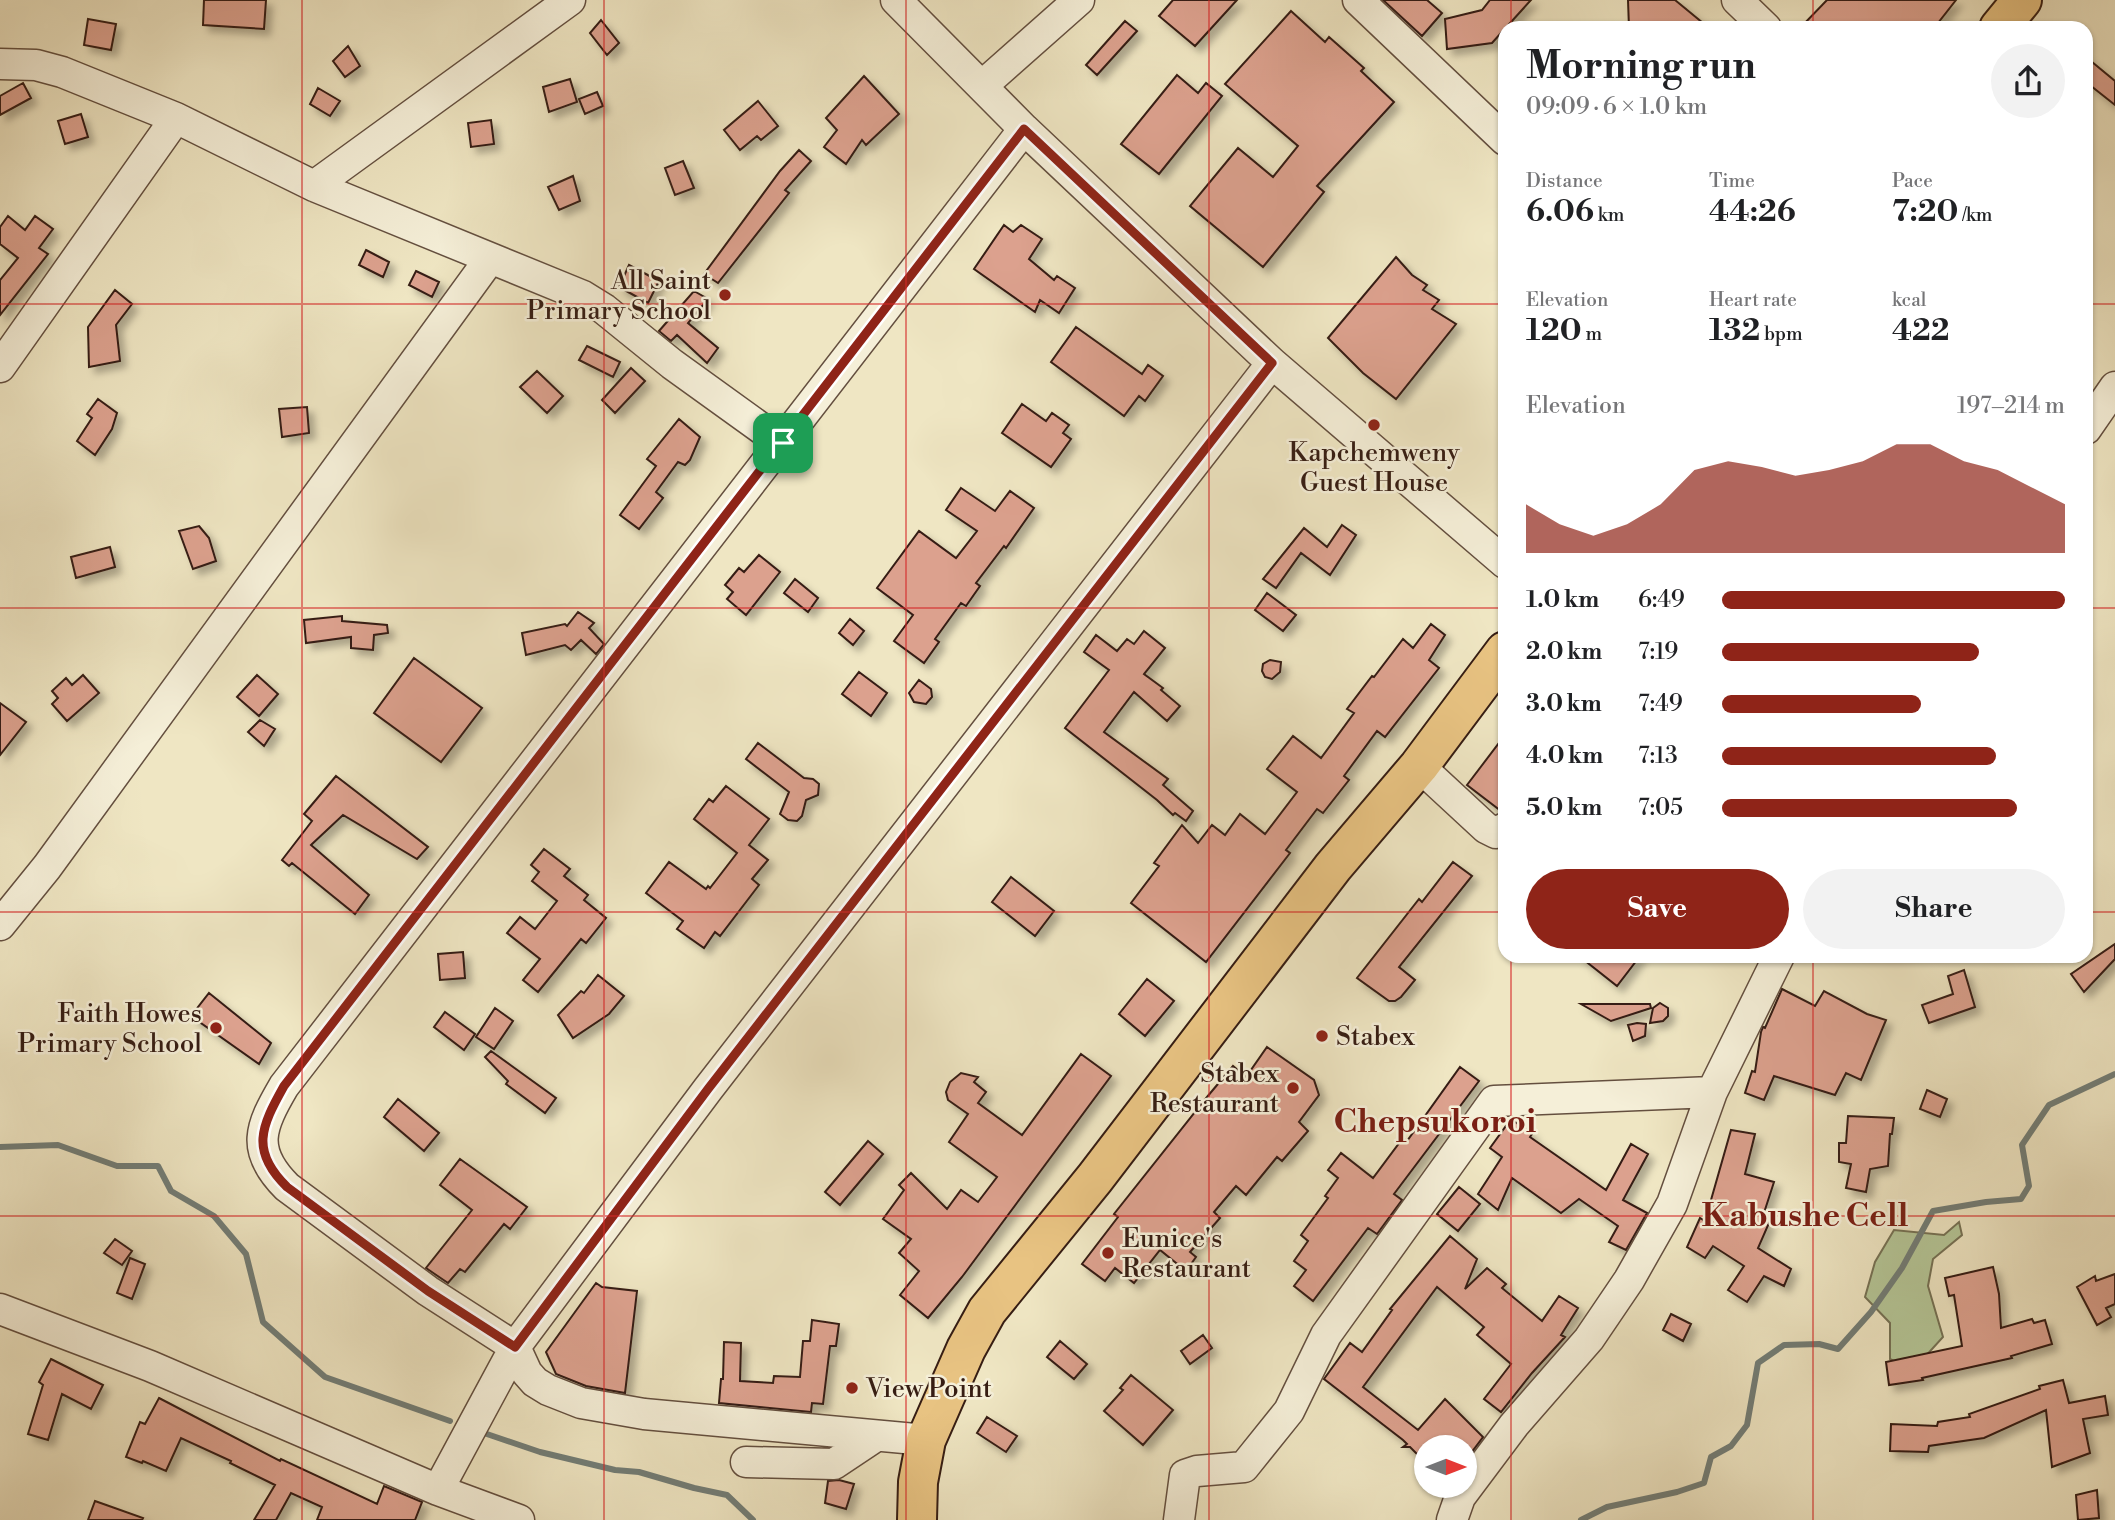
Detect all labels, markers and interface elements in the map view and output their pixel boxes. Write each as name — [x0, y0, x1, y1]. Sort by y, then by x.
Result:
text: Morning run — [1526, 43, 1756, 90]
button: share — [1991, 44, 2065, 118]
text: 09:09 · 6 × 1.0 km — [1526, 93, 1707, 121]
text: Distance — [1526, 169, 1603, 193]
text: Time — [1709, 169, 1755, 193]
text: Pace — [1892, 169, 1933, 193]
text: 6.06 — [1526, 193, 1594, 231]
text: 44:26 — [1709, 193, 1796, 231]
text: 7:20 — [1892, 193, 1958, 231]
text: km — [1594, 203, 1624, 227]
text: /km — [1958, 203, 1992, 227]
place label: All Saint Primary School — [527, 265, 711, 327]
marker: All Saint Primary School — [717, 287, 733, 303]
text: Elevation — [1526, 288, 1608, 312]
text: Heart rate — [1709, 288, 1797, 312]
text: kcal — [1892, 288, 1926, 312]
text: 120 — [1526, 312, 1582, 350]
text: 132 — [1709, 312, 1760, 350]
text: 422 — [1892, 312, 1950, 350]
text: m — [1582, 322, 1602, 346]
text: bpm — [1760, 322, 1803, 346]
text: Elevation — [1526, 392, 1626, 420]
text: 197–214 m — [1957, 392, 2065, 420]
pin — [753, 413, 813, 473]
marker: Kapchemweny Guest House — [1366, 417, 1382, 433]
icon: arrive — [764, 424, 802, 462]
place label: Kapchemweny Guest House — [1288, 437, 1460, 499]
text: 1.0 km — [1526, 586, 1599, 614]
text: 6:49 — [1638, 586, 1685, 614]
text: 2.0 km — [1526, 638, 1602, 666]
text: 7:19 — [1638, 638, 1678, 666]
text: 3.0 km — [1526, 690, 1602, 718]
text: 7:49 — [1638, 690, 1683, 718]
text: 4.0 km — [1526, 742, 1603, 770]
text: 7:13 — [1638, 742, 1678, 770]
text: 5.0 km — [1526, 794, 1602, 822]
text: 7:05 — [1638, 794, 1683, 822]
button: Save — [1526, 869, 1789, 949]
button: Share — [1803, 869, 2065, 949]
place label: Faith Howes Primary School — [18, 998, 202, 1060]
marker: Faith Howes Primary School — [208, 1020, 224, 1036]
place label: Stabex — [1336, 1021, 1416, 1053]
marker: Stabex — [1314, 1028, 1330, 1044]
place label: Stabex Restaurant — [1150, 1058, 1280, 1120]
marker: Stabex Restaurant — [1285, 1080, 1301, 1096]
district label: Chepsukoroi — [1334, 1102, 1537, 1143]
district label: Kabushe Cell — [1702, 1196, 1909, 1237]
place label: Eunice's Restaurant — [1122, 1223, 1251, 1285]
marker: Eunice's Restaurant — [1100, 1245, 1116, 1261]
place label: View Point — [865, 1373, 992, 1405]
marker: View Point — [844, 1380, 860, 1396]
north arrow — [1414, 1435, 1477, 1498]
map controls — [1414, 1435, 1477, 1498]

